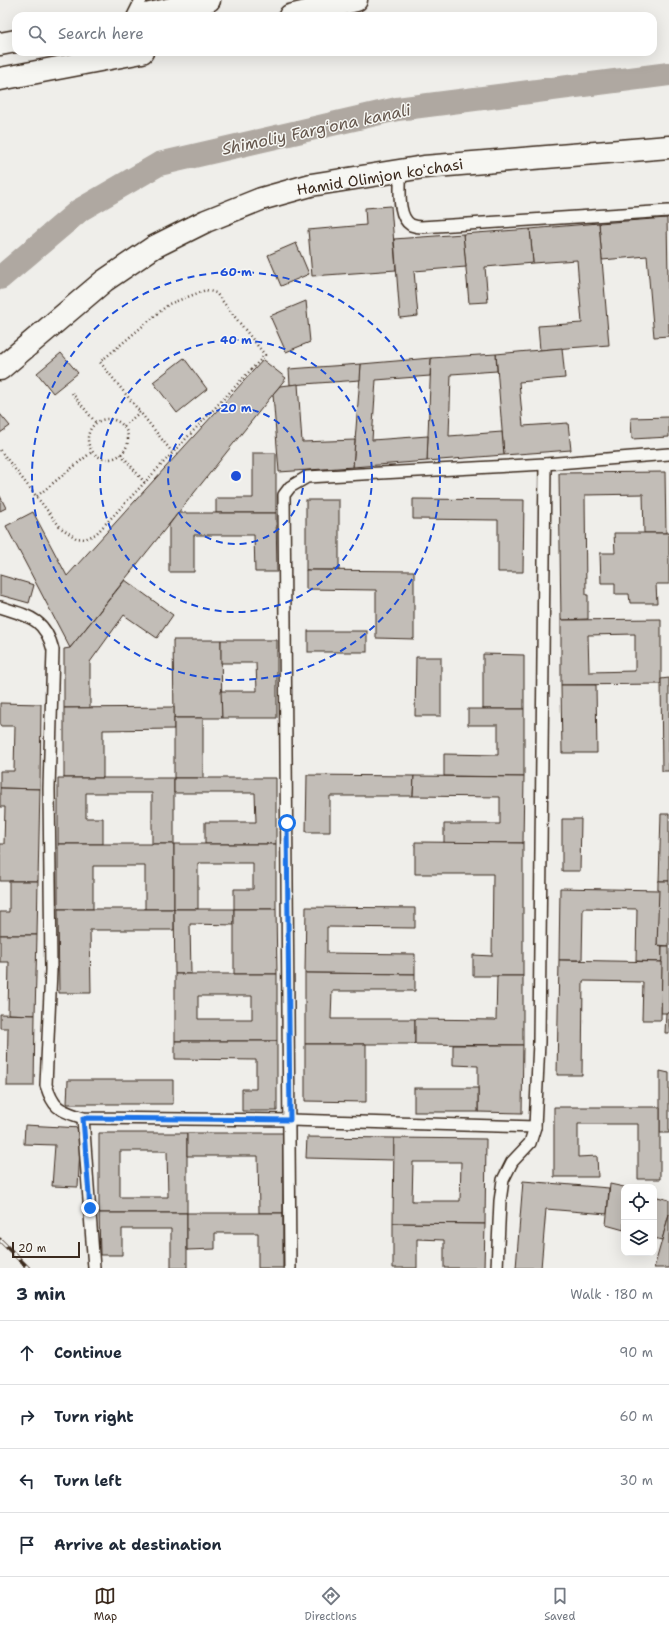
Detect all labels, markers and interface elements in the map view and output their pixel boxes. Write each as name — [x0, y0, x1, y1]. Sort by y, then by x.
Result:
search box — [12, 12, 657, 56]
icon: search — [26, 23, 48, 45]
text: Search here — [58, 24, 144, 44]
water label: Shimoliy Fargʻona kanali — [220, 99, 413, 160]
street label: Hamid Olimjon koʻchasi — [295, 154, 465, 200]
text: 60 m — [220, 264, 252, 280]
text: 40 m — [220, 332, 252, 348]
text: 20 m — [220, 400, 252, 416]
centre of rings — [229, 469, 243, 483]
route start — [278, 814, 296, 832]
map controls — [621, 1184, 657, 1256]
button: locate — [621, 1184, 657, 1220]
route end — [81, 1199, 99, 1217]
button: layers — [621, 1220, 657, 1256]
scale bar — [12, 1240, 80, 1259]
text: 20 m — [18, 1241, 46, 1256]
text: 3 min — [16, 1283, 66, 1305]
text: Walk · 180 m — [570, 1286, 653, 1303]
icon: ahead — [16, 1342, 38, 1364]
text: Continue — [54, 1343, 122, 1363]
text: 90 m — [619, 1344, 653, 1361]
icon: right — [16, 1406, 38, 1428]
text: Turn right — [54, 1407, 134, 1427]
text: 60 m — [620, 1408, 653, 1425]
icon: left — [16, 1470, 38, 1492]
text: Turn left — [54, 1471, 122, 1491]
text: 30 m — [619, 1472, 653, 1489]
icon: arrive — [16, 1534, 38, 1556]
text: Arrive at destination — [54, 1535, 222, 1555]
tab: Map — [94, 1585, 117, 1624]
tab: Directions — [304, 1585, 357, 1624]
tab: Saved — [544, 1585, 575, 1624]

